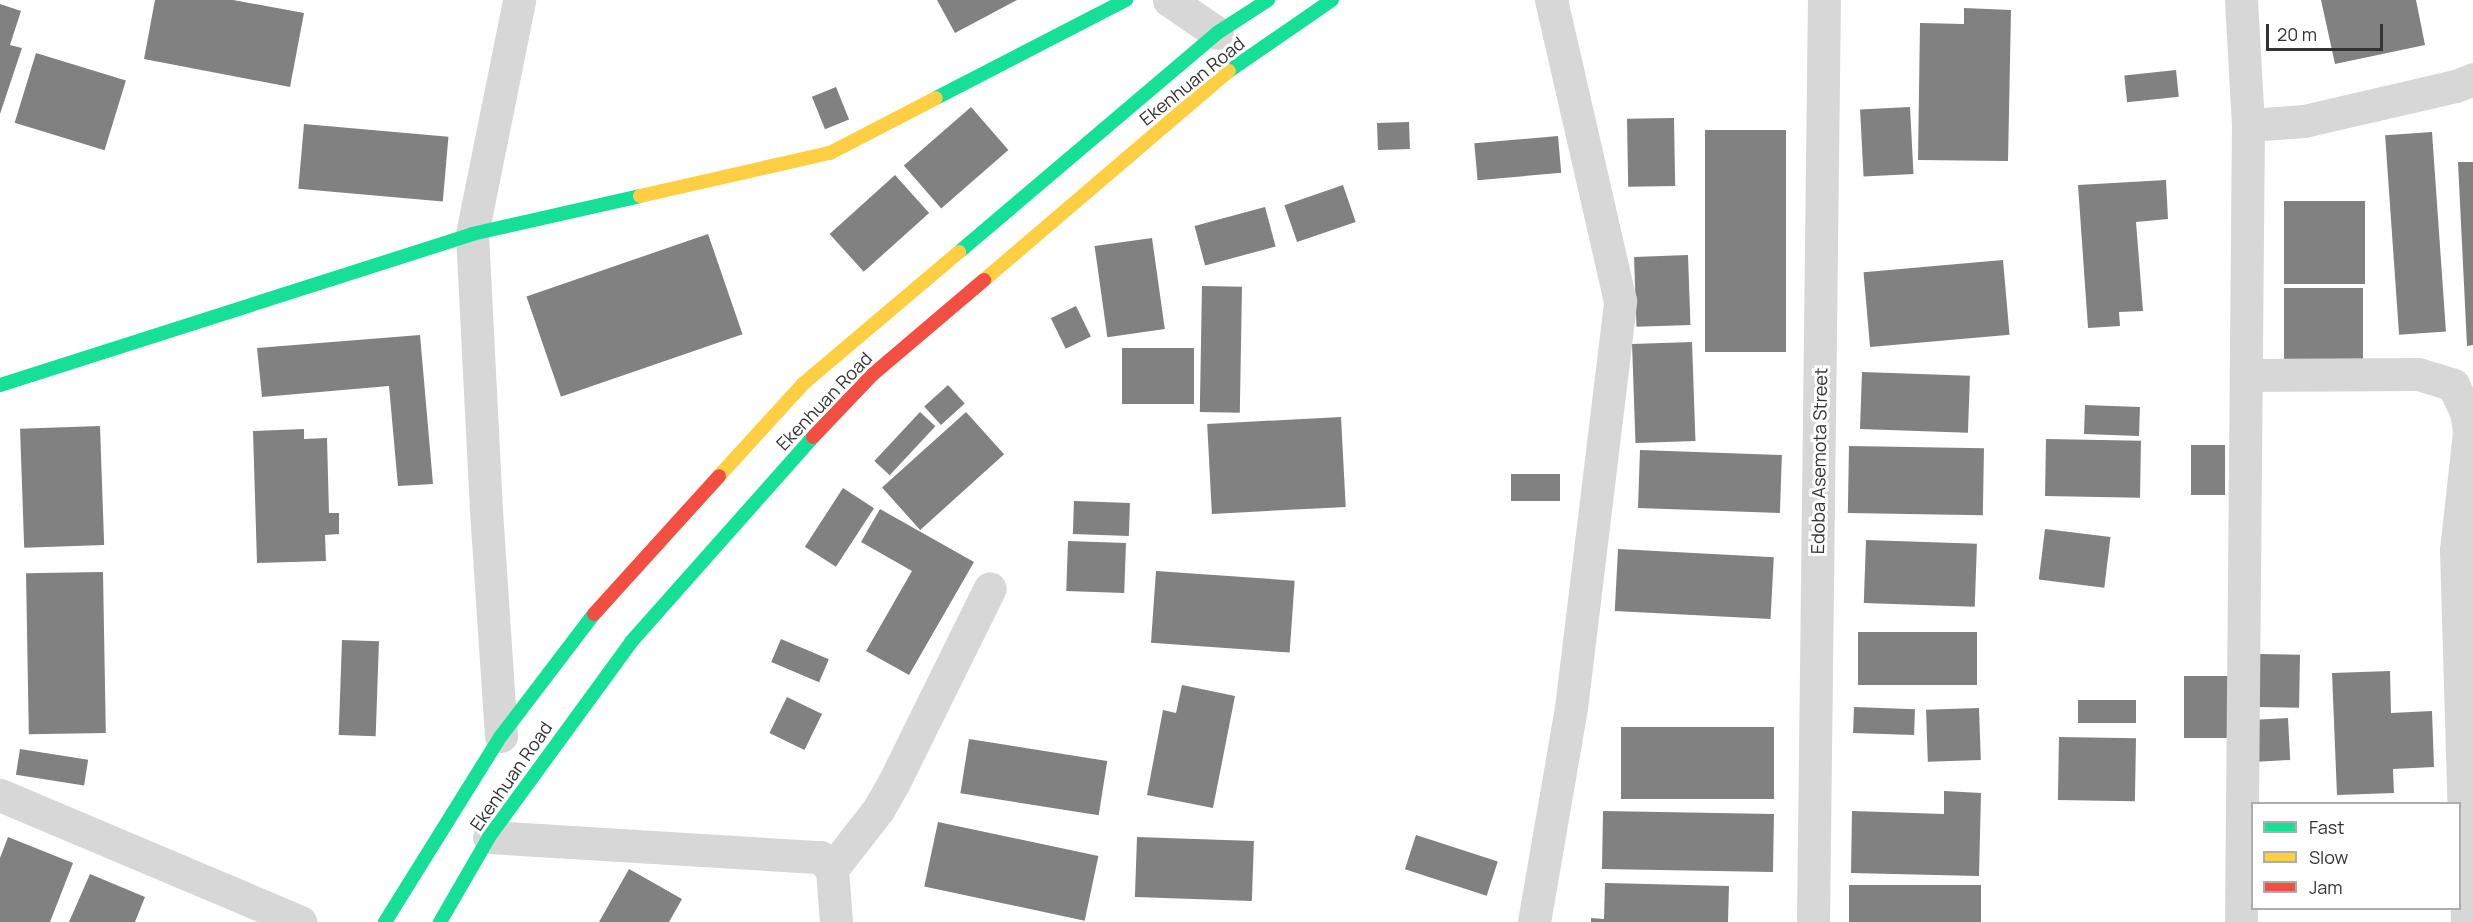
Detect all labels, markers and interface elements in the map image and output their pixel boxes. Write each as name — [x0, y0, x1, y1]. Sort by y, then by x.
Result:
scale bar — [2269, 12, 2386, 50]
text: 20 m — [2277, 22, 2317, 46]
street label: Ekenhuan Road — [1135, 32, 1249, 130]
street label: Ekenhuan Road — [772, 347, 876, 455]
street label: Edoba Asemota Street — [1807, 368, 1831, 554]
street label: Ekenhuan Road — [465, 717, 557, 835]
legend — [2251, 802, 2461, 910]
text: Fast — [2309, 815, 2344, 839]
text: Slow — [2309, 845, 2348, 869]
text: Jam — [2309, 875, 2343, 899]

